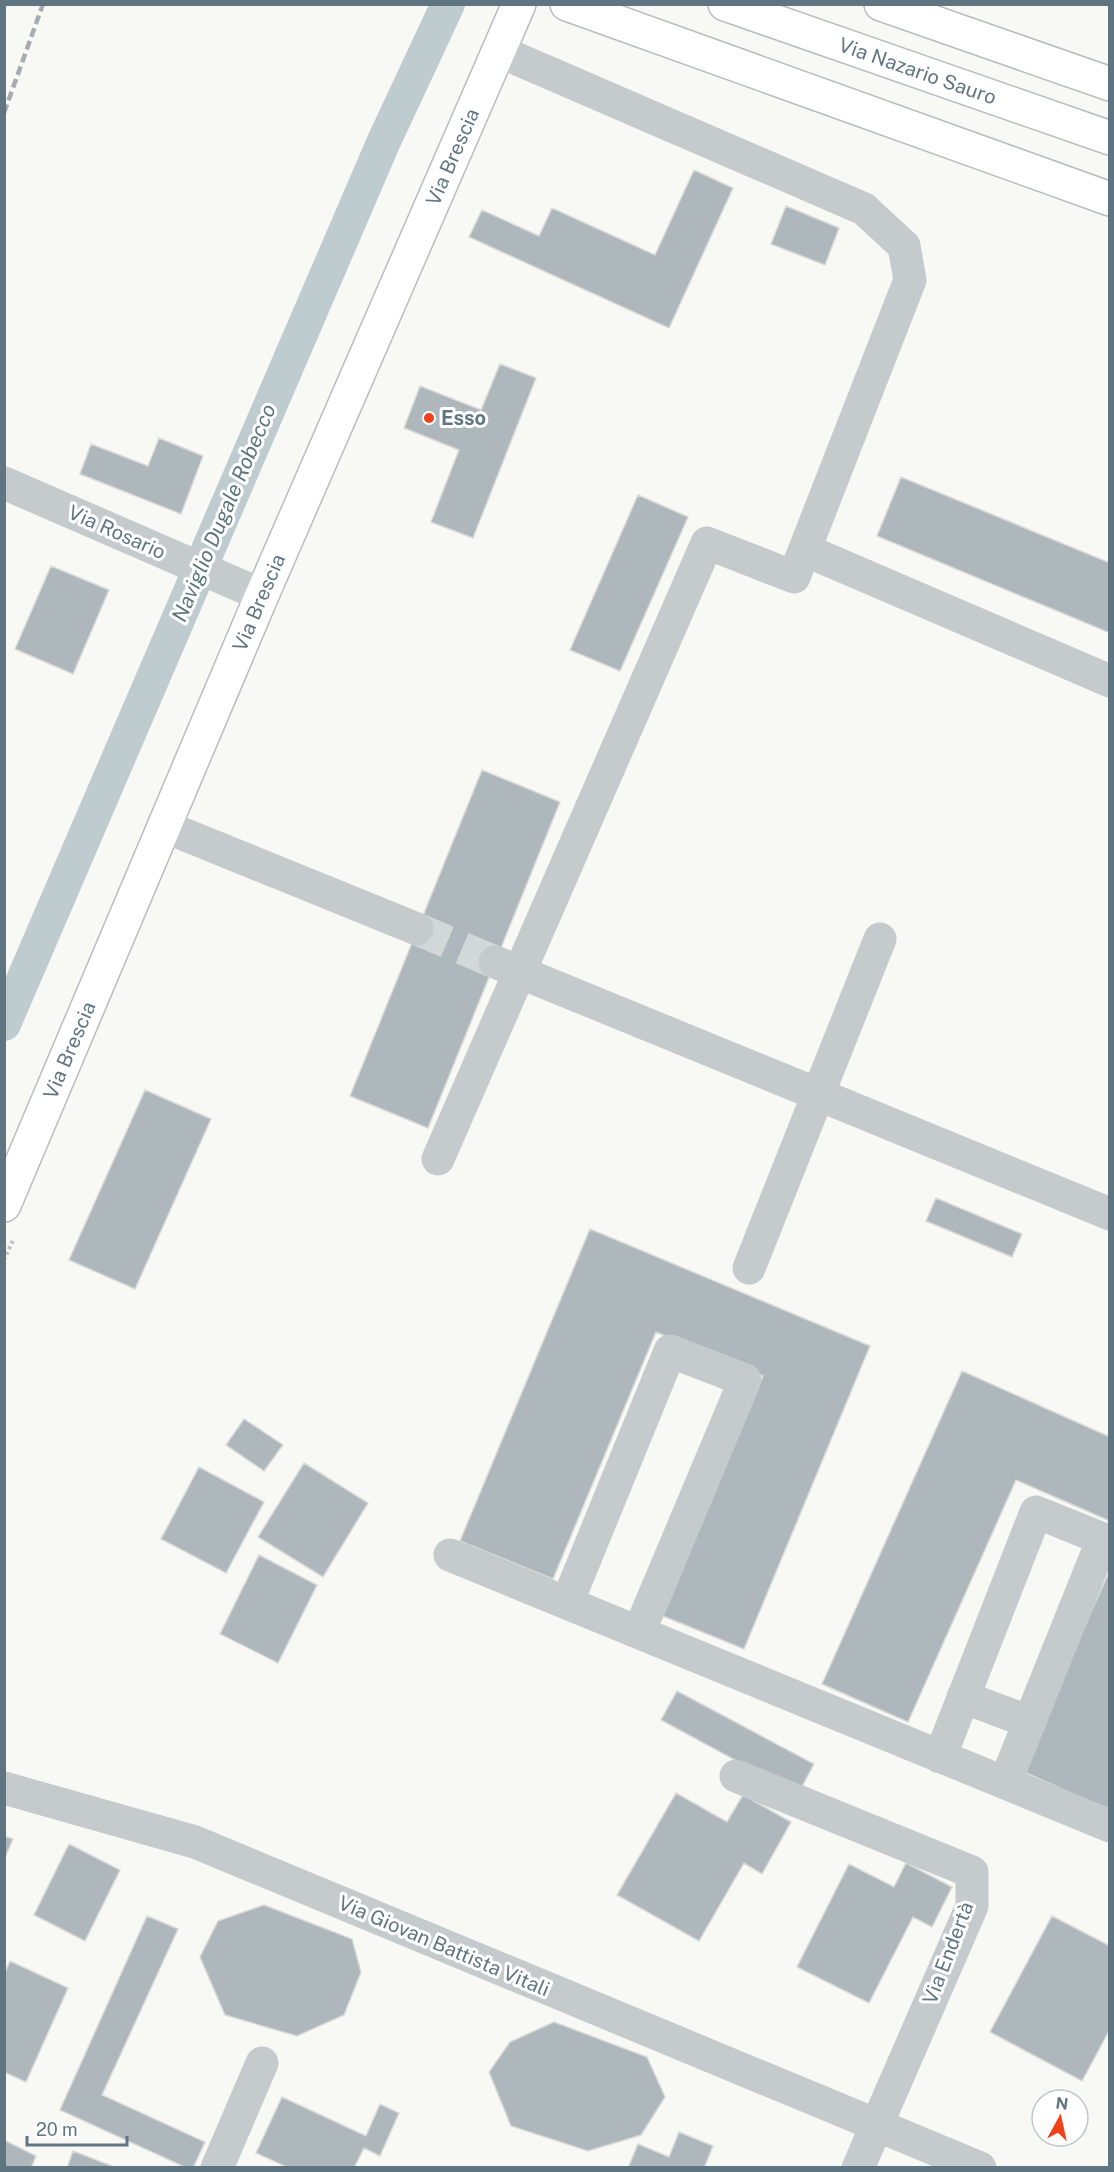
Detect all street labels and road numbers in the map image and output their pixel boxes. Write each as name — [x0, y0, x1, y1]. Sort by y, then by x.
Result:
street label: Via Nazario Sauro — [836, 33, 1000, 110]
street label: Via Brescia — [421, 105, 484, 209]
street label: Via Rosario — [65, 500, 169, 564]
street label: Via Brescia — [228, 550, 290, 655]
street label: Via Brescia — [38, 998, 101, 1103]
street label: Via Giovan Battista Vitali — [335, 1891, 553, 2001]
street label: Via Endertà — [918, 1898, 978, 2008]

